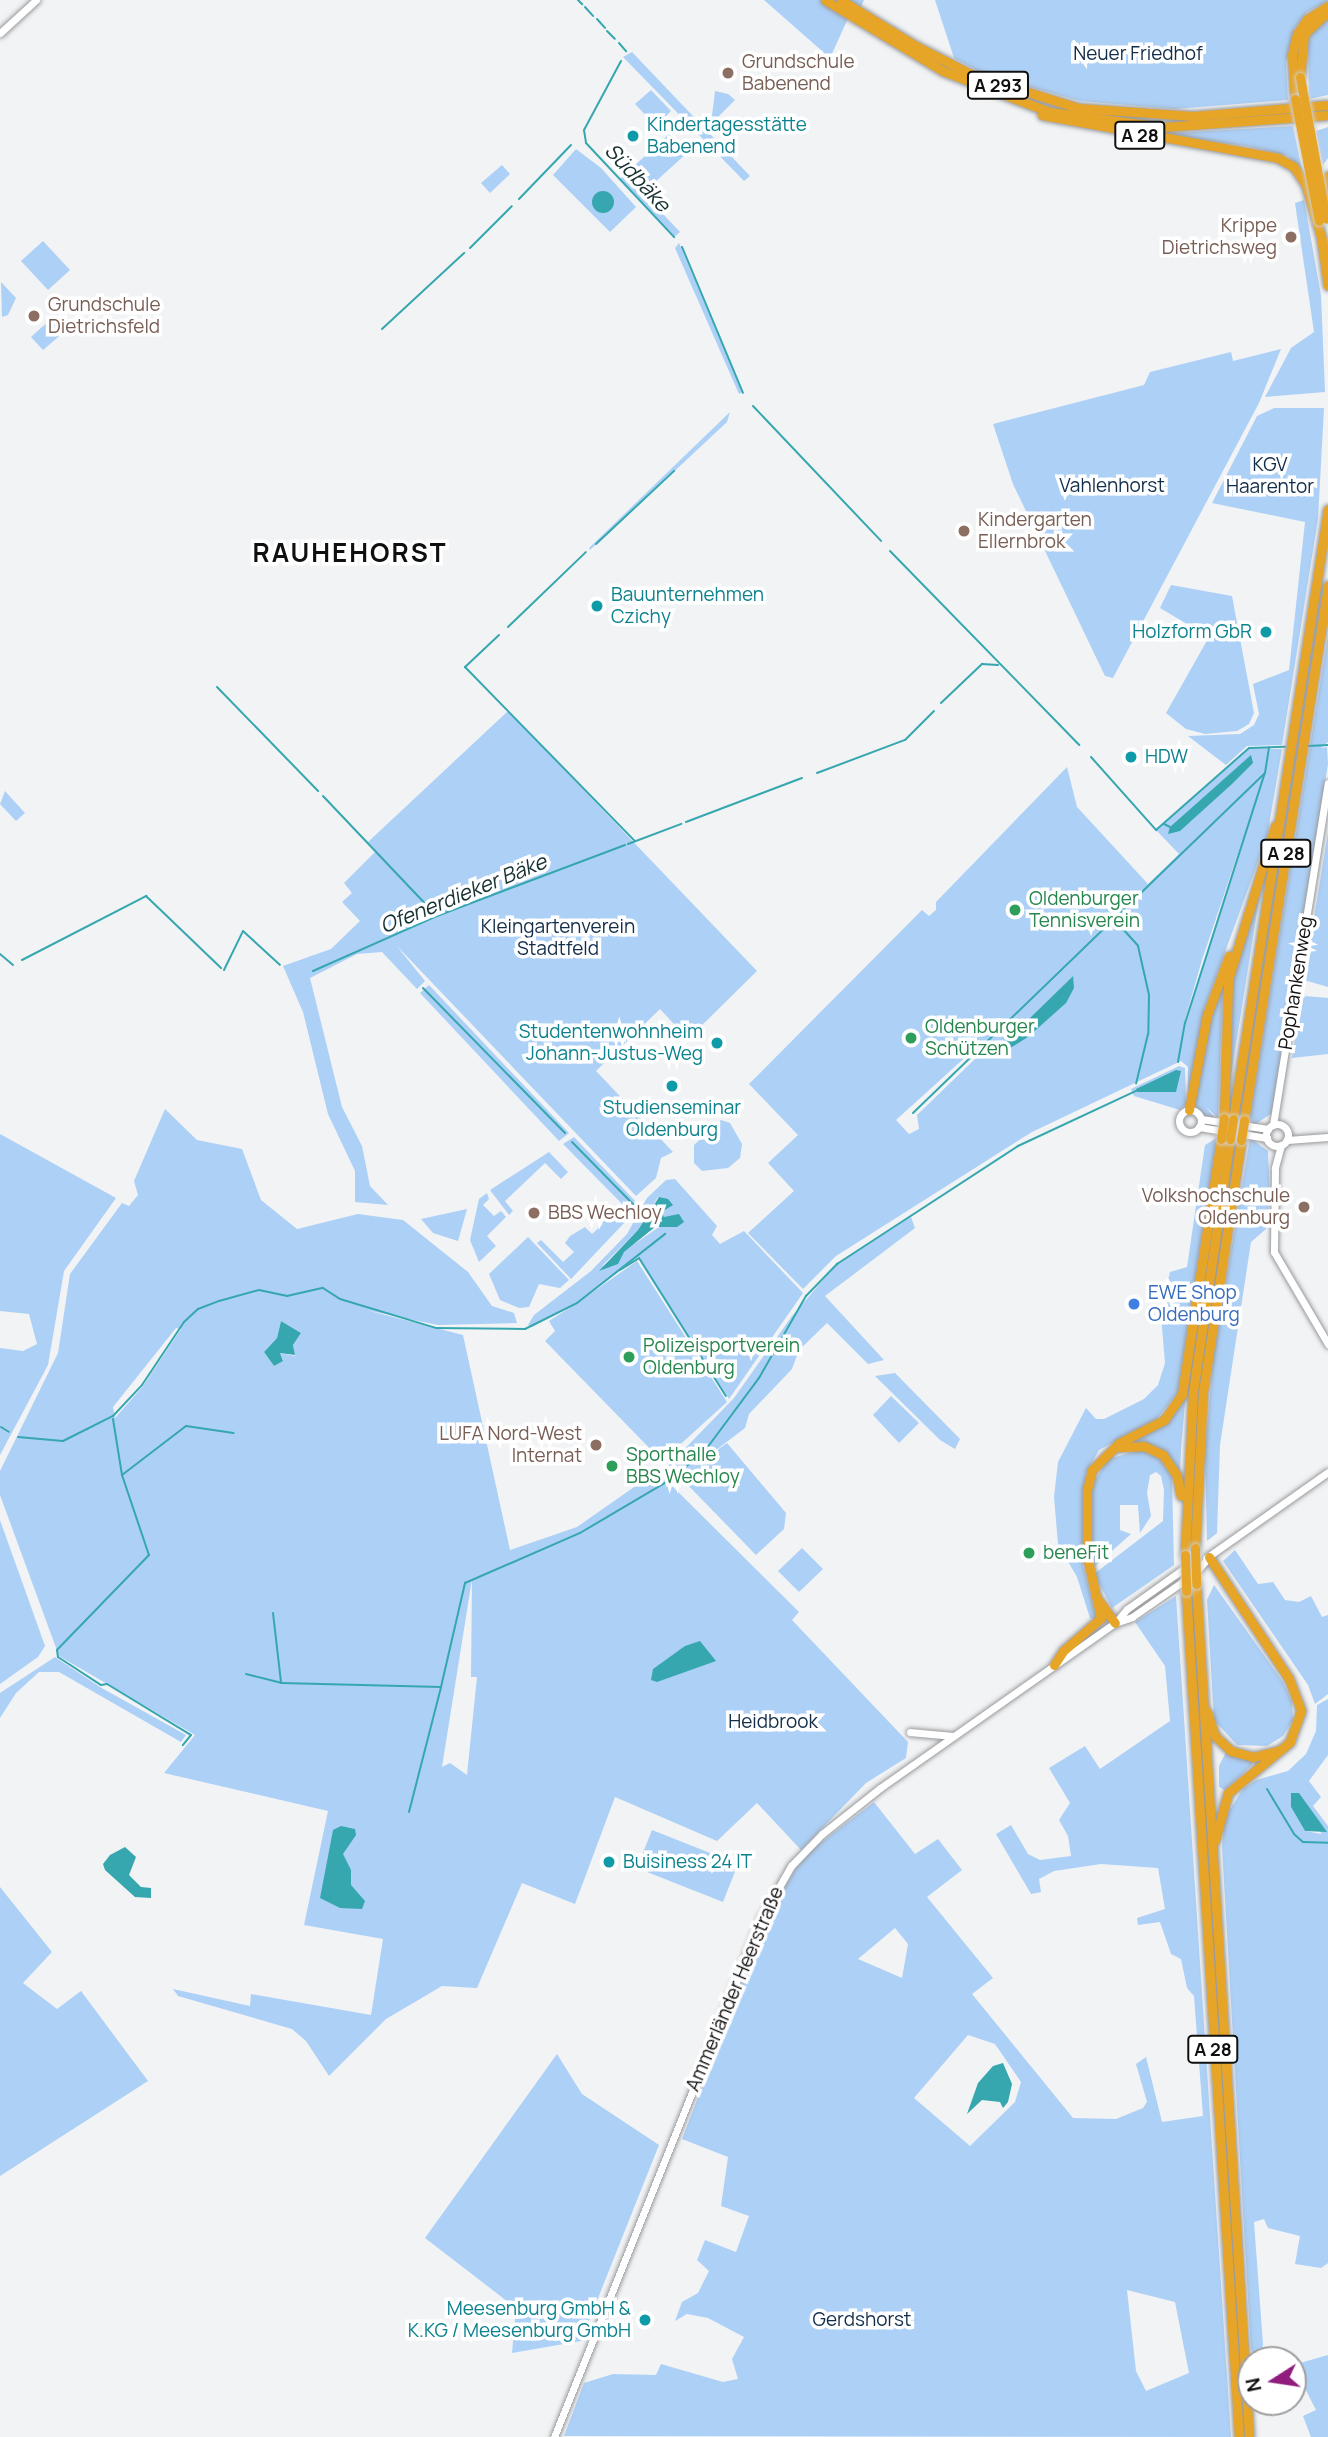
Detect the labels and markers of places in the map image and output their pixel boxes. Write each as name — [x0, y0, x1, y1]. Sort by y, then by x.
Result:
place label: Grundschule Babenend — [742, 51, 855, 95]
marker: Grundschule Babenend — [720, 65, 736, 81]
place label: Kindertagesstätte Babenend — [647, 114, 807, 158]
marker: Kindertagesstätte Babenend — [625, 128, 641, 144]
place label: Krippe Dietrichsweg — [1162, 215, 1277, 259]
marker: Krippe Dietrichsweg — [1283, 229, 1299, 245]
place label: Grundschule Dietrichsfeld — [48, 294, 161, 338]
marker: Grundschule Dietrichsfeld — [26, 308, 42, 324]
place label: Kindergarten Ellernbrok — [978, 509, 1092, 553]
marker: Kindergarten Ellernbrok — [956, 523, 972, 539]
place label: Bauunternehmen Czichy — [611, 584, 764, 628]
marker: Bauunternehmen Czichy — [589, 598, 605, 614]
place label: Holzform GbR — [1132, 621, 1252, 643]
marker: Holzform GbR — [1258, 624, 1274, 640]
place label: HDW — [1145, 746, 1188, 768]
marker: HDW — [1123, 749, 1139, 765]
place label: Oldenburger Tennisverein — [1029, 888, 1140, 932]
marker: Oldenburger Tennisverein — [1007, 902, 1023, 918]
place label: Oldenburger Schützen — [925, 1016, 1035, 1060]
place label: Studentenwohnheim Johann-Justus-Weg — [519, 1021, 703, 1065]
marker: Oldenburger Schützen — [903, 1030, 919, 1046]
marker: Studentenwohnheim Johann-Justus-Weg — [709, 1035, 725, 1051]
marker: Studienseminar Oldenburg — [664, 1078, 680, 1094]
place label: Studienseminar Oldenburg — [603, 1097, 741, 1141]
place label: Volkshochschule Oldenburg — [1142, 1185, 1290, 1229]
marker: Volkshochschule Oldenburg — [1296, 1199, 1312, 1215]
place label: BBS Wechloy — [548, 1202, 662, 1224]
marker: BBS Wechloy — [526, 1205, 542, 1221]
place label: EWE Shop Oldenburg — [1148, 1282, 1240, 1326]
marker: EWE Shop Oldenburg — [1126, 1296, 1142, 1312]
place label: Polizeisportverein Oldenburg — [643, 1335, 800, 1379]
marker: Polizeisportverein Oldenburg — [621, 1349, 637, 1365]
place label: LUFA Nord-West Internat — [439, 1423, 582, 1467]
marker: LUFA Nord-West Internat — [588, 1437, 604, 1453]
place label: Sporthalle BBS Wechloy — [626, 1444, 740, 1488]
marker: Sporthalle BBS Wechloy — [604, 1458, 620, 1474]
place label: beneFit — [1043, 1542, 1109, 1564]
marker: beneFit — [1021, 1545, 1037, 1561]
place label: Buisiness 24 IT — [623, 1851, 752, 1873]
marker: Buisiness 24 IT — [601, 1854, 617, 1870]
place label: Meesenburg GmbH & K.KG / Meesenburg GmbH — [408, 2298, 631, 2342]
marker: Meesenburg GmbH & K.KG / Meesenburg GmbH — [637, 2312, 653, 2328]

